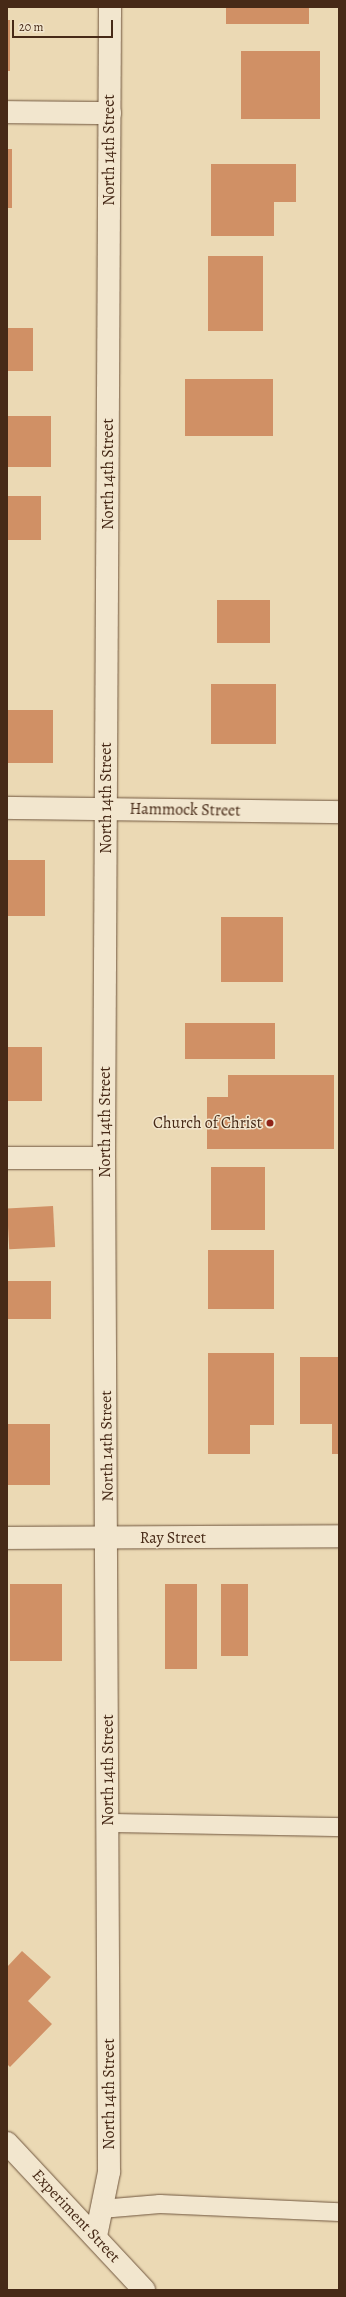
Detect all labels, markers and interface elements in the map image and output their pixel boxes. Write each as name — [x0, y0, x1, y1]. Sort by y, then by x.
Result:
scale bar — [14, 12, 115, 38]
text: 20 m — [19, 19, 43, 35]
street label: North 14th Street — [99, 94, 119, 206]
street label: North 14th Street — [98, 418, 118, 530]
street label: North 14th Street — [96, 742, 116, 854]
street label: Hammock Street — [129, 799, 241, 821]
street label: North 14th Street — [95, 1066, 115, 1178]
place label: Church of Christ — [153, 1113, 262, 1133]
marker: Church of Christ — [265, 1118, 275, 1128]
street label: North 14th Street — [96, 1390, 118, 1502]
street label: Ray Street — [140, 1528, 206, 1548]
street label: North 14th Street — [98, 1714, 118, 1826]
street label: North 14th Street — [99, 2038, 119, 2150]
street label: Experiment Street — [28, 2165, 124, 2267]

